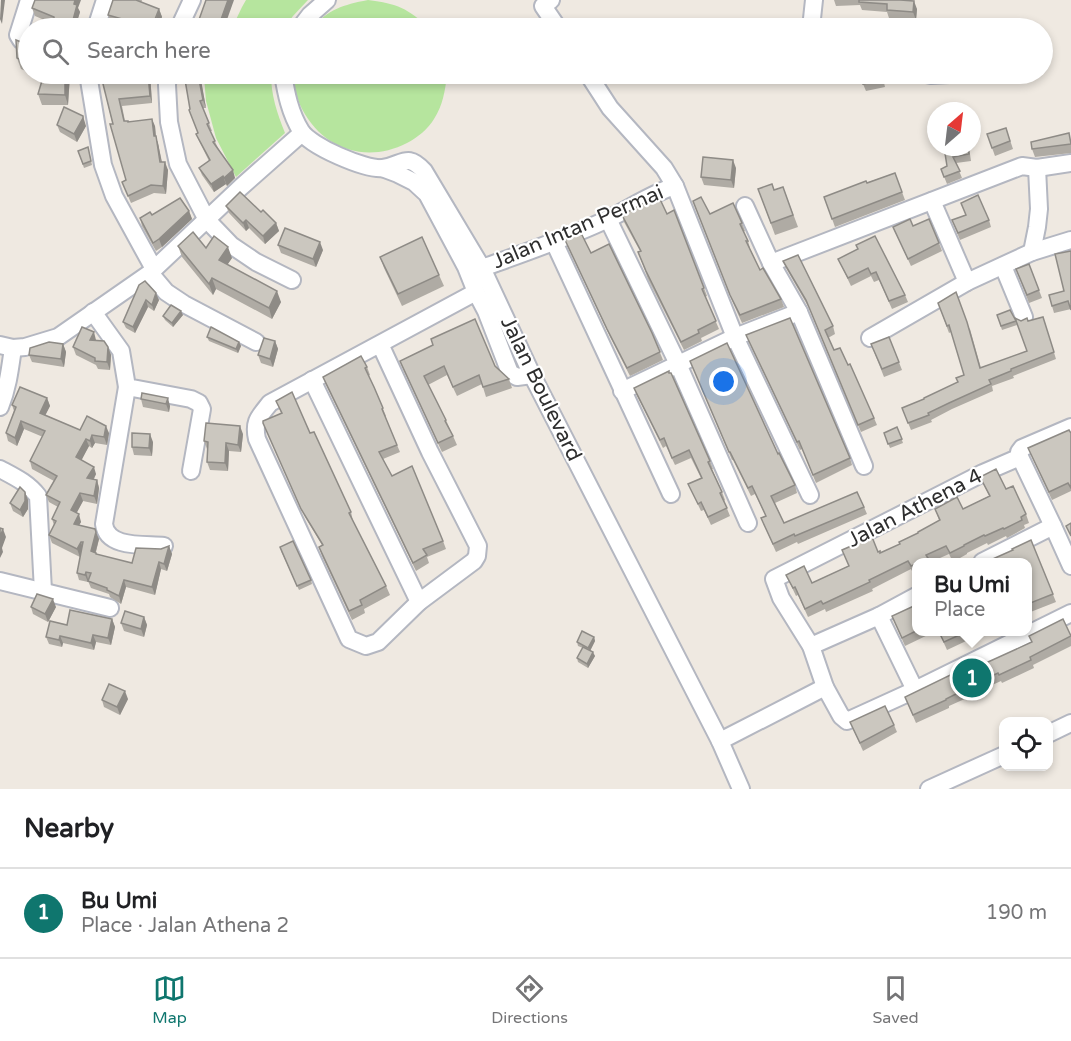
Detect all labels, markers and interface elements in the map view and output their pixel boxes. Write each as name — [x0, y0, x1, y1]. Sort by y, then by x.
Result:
search box — [18, 18, 1053, 84]
icon: search — [39, 35, 72, 68]
text: Search here — [87, 38, 211, 64]
north arrow — [927, 102, 981, 156]
street label: Jalan Intan Permai — [489, 180, 667, 274]
street label: Jalan Boulevard — [495, 313, 587, 465]
your location — [709, 367, 738, 396]
street label: Jalan Athena 4 — [843, 463, 987, 553]
popup — [912, 558, 1032, 636]
text: Bu Umi — [934, 572, 1010, 598]
text: Place — [934, 598, 985, 622]
pin: 1 — [952, 656, 992, 700]
map controls — [999, 717, 1053, 771]
button: locate — [999, 717, 1053, 771]
text: Nearby — [24, 813, 114, 844]
text: Bu Umi — [81, 888, 157, 914]
text: 1 — [37, 901, 50, 925]
text: 190 m — [986, 901, 1047, 925]
text: Place · Jalan Athena 2 — [81, 914, 289, 938]
tab: Map — [152, 972, 187, 1028]
tab: Directions — [491, 972, 568, 1028]
tab: Saved — [872, 972, 919, 1028]

